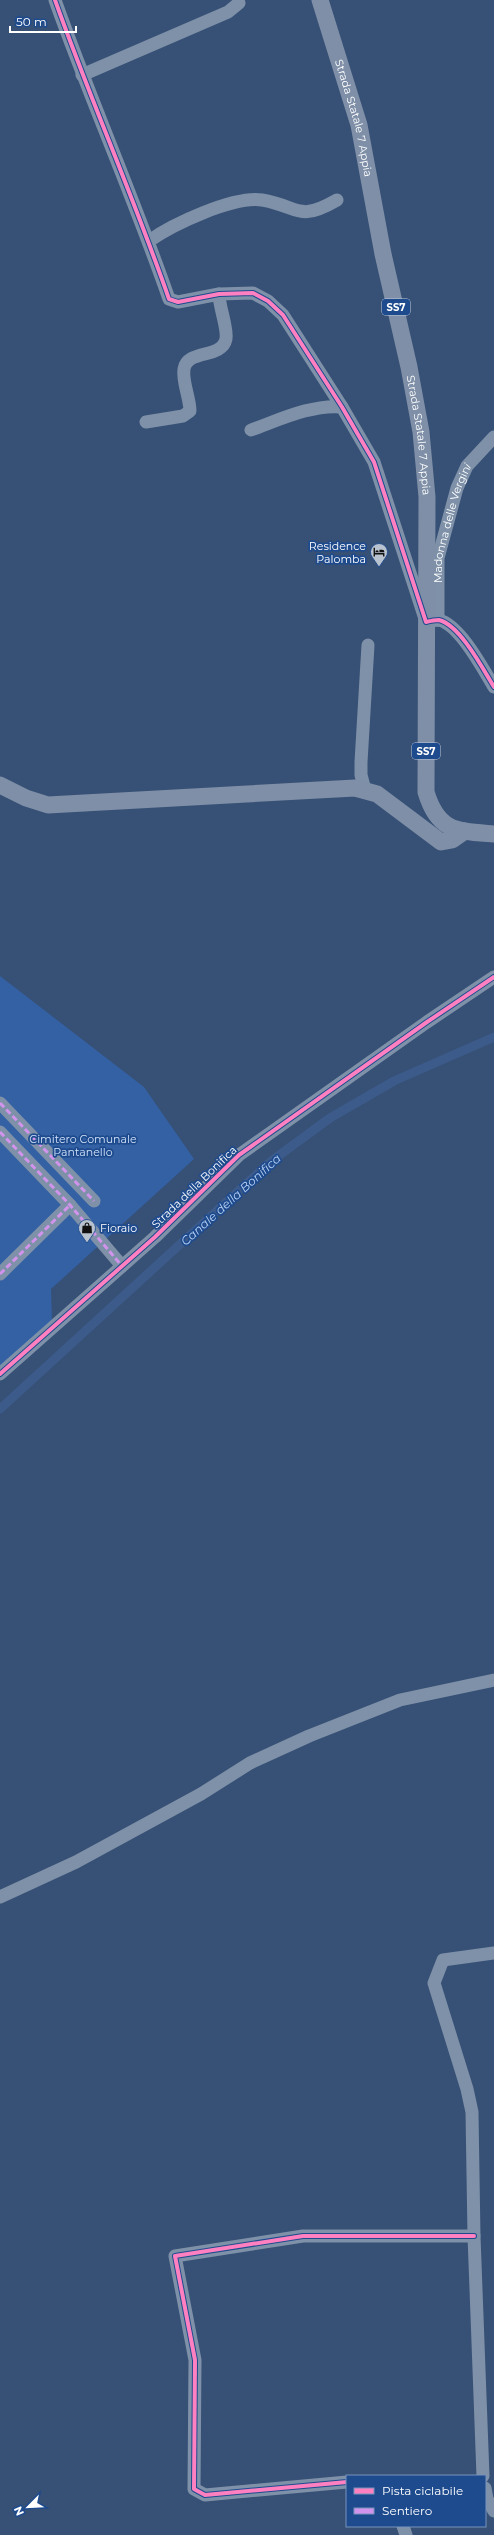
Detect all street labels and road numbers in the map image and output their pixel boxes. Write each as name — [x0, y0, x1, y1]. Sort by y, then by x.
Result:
street label: Strada Statale 7 Appia — [332, 58, 375, 178]
road number: SS7 — [382, 299, 410, 315]
street label: Strada Statale 7 Appia — [404, 374, 434, 496]
street label: Madonna delle Vergini — [431, 459, 474, 583]
road number: SS7 — [412, 743, 440, 759]
street label: Strada della Bonifica — [149, 1143, 239, 1231]

